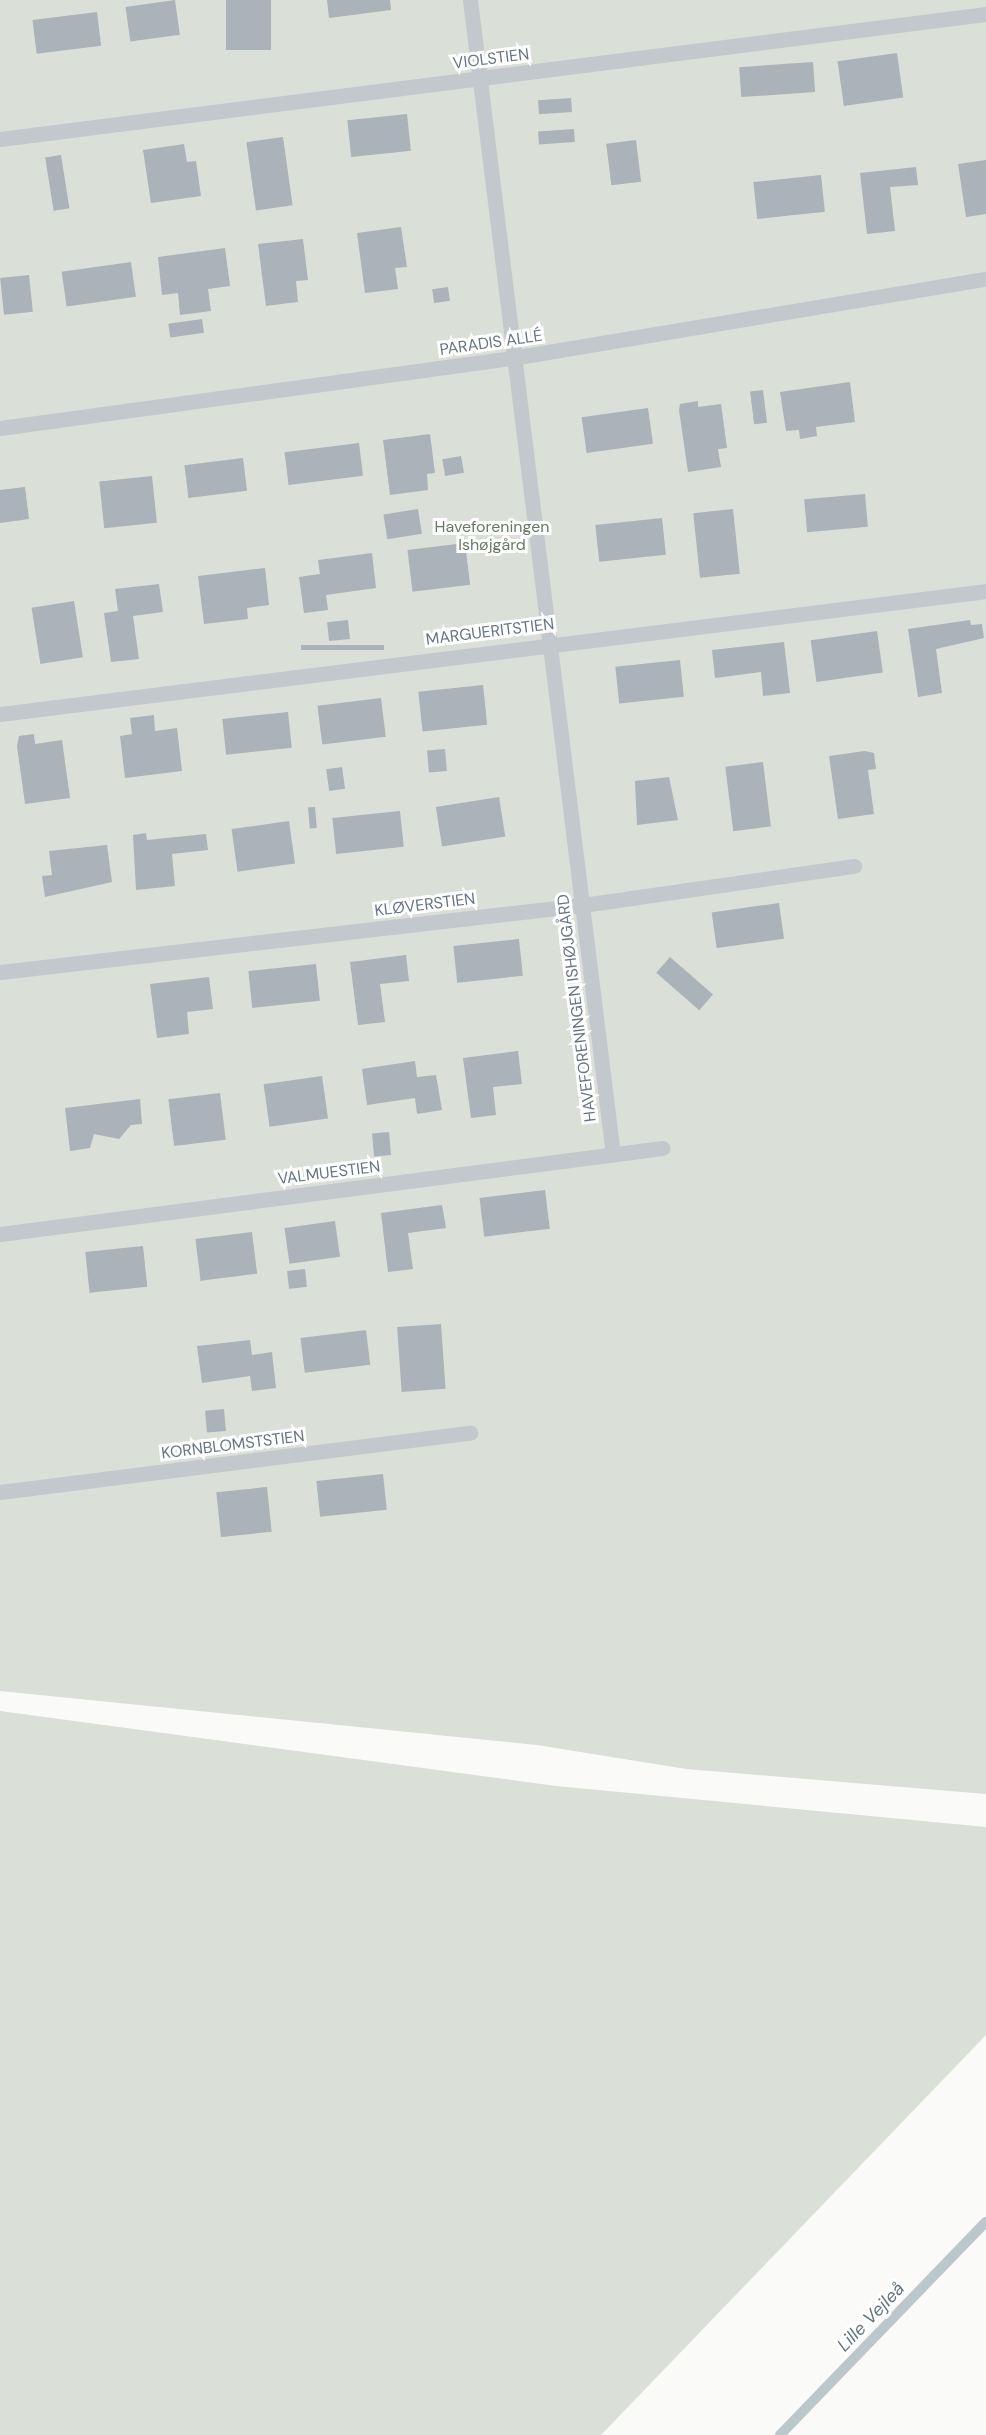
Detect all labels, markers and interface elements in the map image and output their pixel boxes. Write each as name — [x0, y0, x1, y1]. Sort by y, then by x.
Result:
street label: VIOLSTIEN — [452, 45, 530, 73]
street label: PARADIS ALLÉ — [438, 326, 544, 360]
park label: Haveforeningen Ishøjgård — [435, 517, 549, 555]
street label: MARGUERITSTIEN — [425, 615, 555, 649]
street label: KLØVERSTIEN — [374, 889, 476, 921]
street label: HAVEFORENINGEN ISHØJGÅRD — [554, 893, 600, 1123]
street label: VALMUESTIEN — [277, 1157, 381, 1189]
street label: KORNBLOMSTSTIEN — [160, 1427, 306, 1463]
water label: Lille Vejleå — [833, 2278, 909, 2356]

